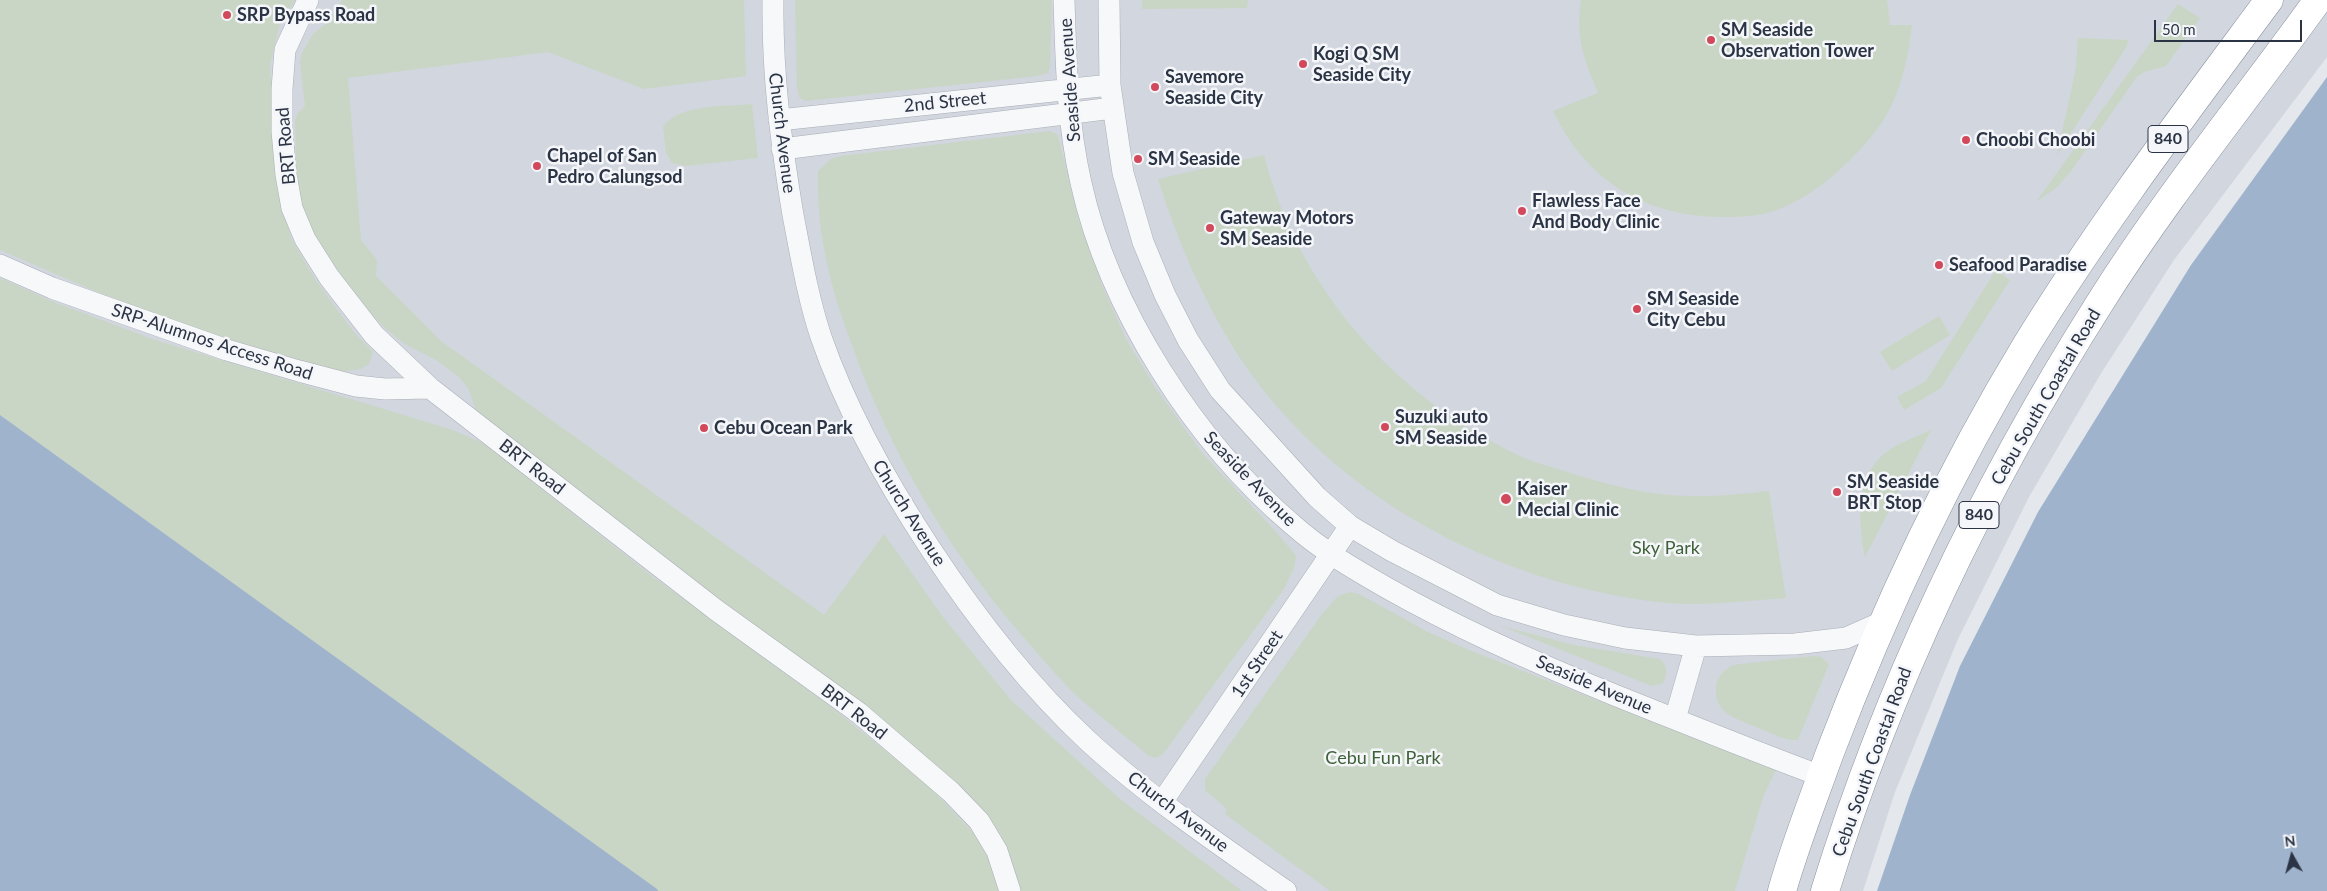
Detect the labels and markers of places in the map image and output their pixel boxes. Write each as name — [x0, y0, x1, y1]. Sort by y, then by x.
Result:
place label: SRP Bypass Road — [237, 4, 375, 26]
marker: SRP Bypass Road — [221, 9, 233, 21]
place label: SM Seaside Observation Tower — [1721, 19, 1874, 62]
marker: SM Seaside Observation Tower — [1705, 34, 1717, 46]
place label: Kogi Q SM Seaside City — [1313, 43, 1411, 86]
marker: Kogi Q SM Seaside City — [1297, 58, 1309, 70]
place label: Savemore Seaside City — [1165, 66, 1263, 108]
marker: Savemore Seaside City — [1149, 81, 1161, 93]
place label: Choobi Choobi — [1976, 129, 2095, 151]
marker: Choobi Choobi — [1960, 134, 1972, 146]
place label: Chapel of San Pedro Calungsod — [547, 145, 683, 188]
place label: SM Seaside — [1148, 148, 1240, 170]
marker: SM Seaside — [1132, 153, 1144, 165]
marker: Chapel of San Pedro Calungsod — [531, 160, 543, 172]
place label: Flawless Face And Body Clinic — [1532, 190, 1660, 232]
marker: Flawless Face And Body Clinic — [1516, 205, 1528, 217]
place label: Gateway Motors SM Seaside — [1220, 207, 1354, 250]
marker: Gateway Motors SM Seaside — [1204, 222, 1216, 234]
place label: Seafood Paradise — [1949, 254, 2087, 276]
marker: Seafood Paradise — [1933, 259, 1945, 271]
place label: SM Seaside City Cebu — [1647, 288, 1739, 330]
marker: SM Seaside City Cebu — [1631, 303, 1643, 315]
place label: Suzuki auto SM Seaside — [1395, 406, 1488, 448]
place label: Cebu Ocean Park — [714, 417, 853, 439]
marker: Suzuki auto SM Seaside — [1379, 421, 1391, 433]
marker: Cebu Ocean Park — [698, 422, 710, 434]
place label: SM Seaside BRT Stop — [1847, 471, 1939, 514]
place label: Kaiser Mecial Clinic — [1517, 478, 1619, 520]
marker: SM Seaside BRT Stop — [1831, 486, 1843, 498]
marker: Kaiser Mecial Clinic — [1499, 492, 1513, 506]

